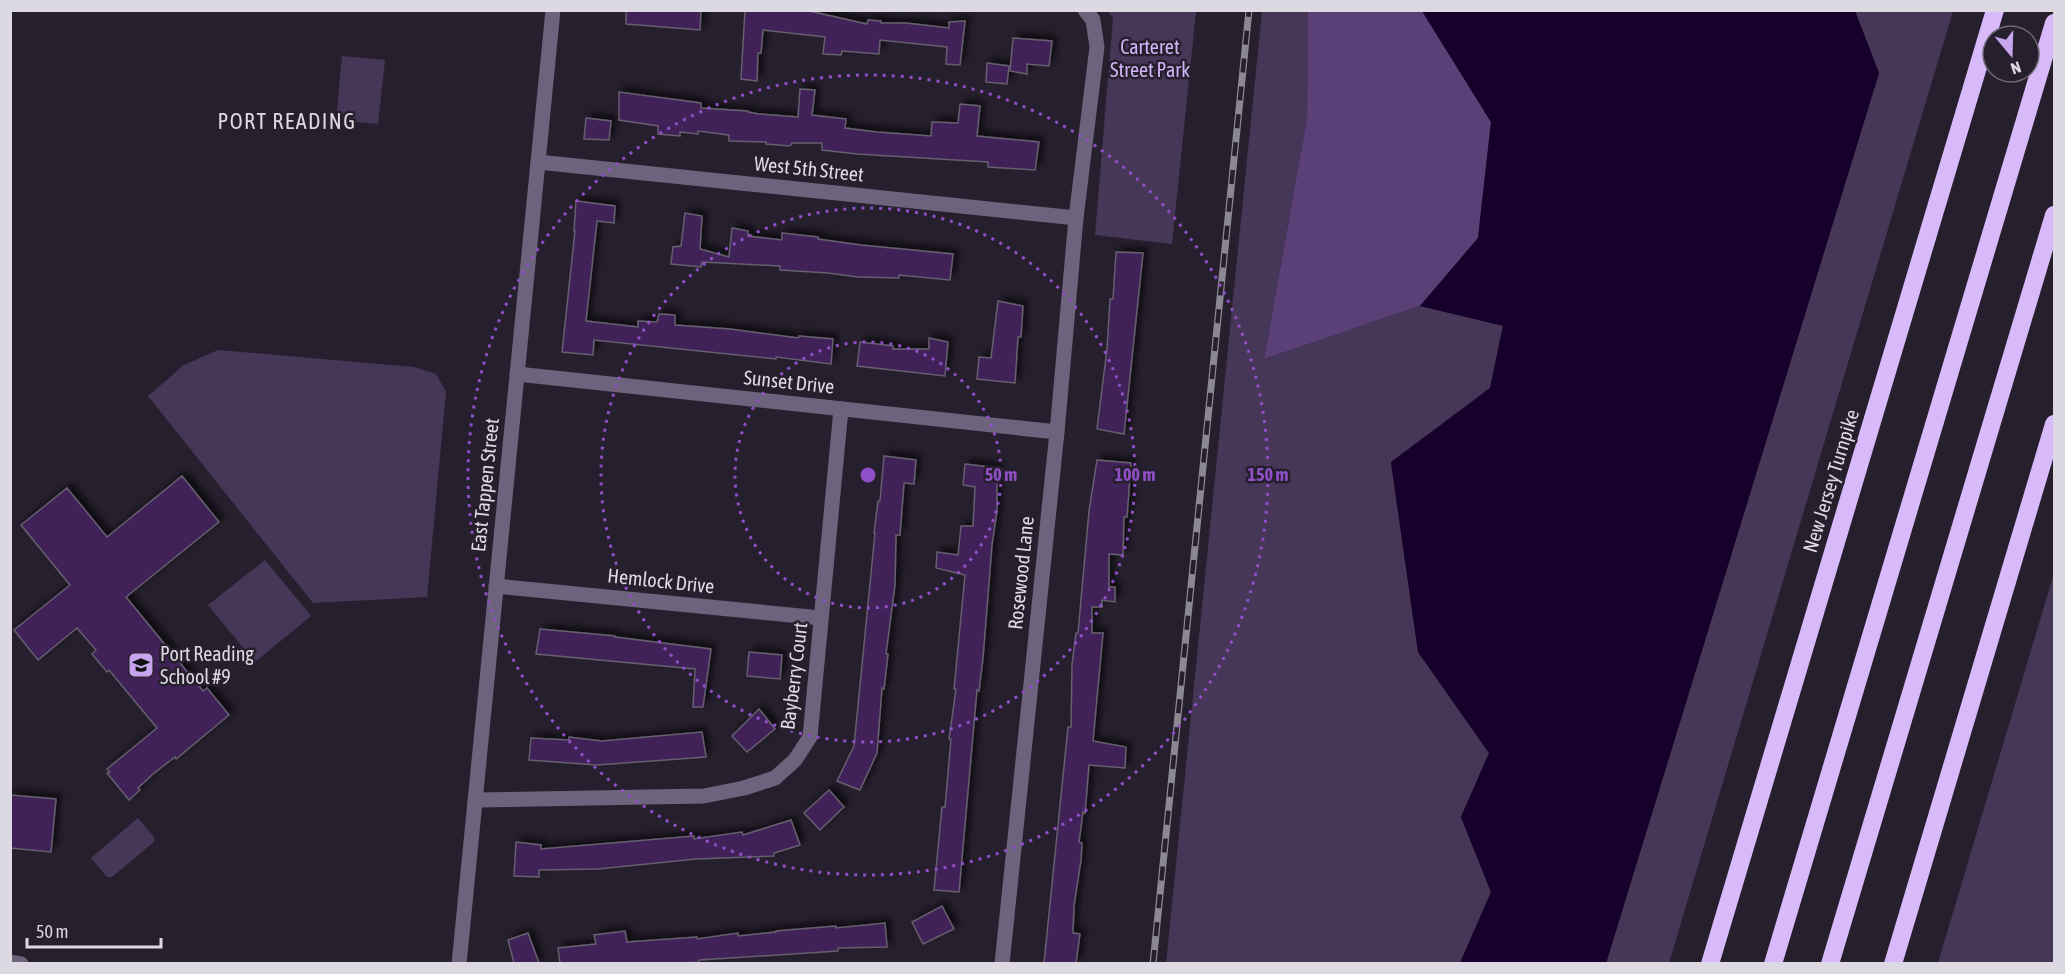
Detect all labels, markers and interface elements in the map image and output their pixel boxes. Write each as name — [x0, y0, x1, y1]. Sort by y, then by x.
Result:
north arrow — [1981, 24, 2041, 84]
park label: Carteret Street Park — [1110, 35, 1190, 81]
text: N — [2008, 58, 2023, 78]
district label: PORT READING — [217, 108, 357, 134]
street label: West 5th Street — [753, 151, 865, 186]
street label: Sunset Drive — [742, 365, 836, 398]
street label: New Jersey Turnpike — [1798, 407, 1863, 555]
street label: East Tappen Street — [466, 417, 503, 553]
text: 50 m — [985, 464, 1017, 485]
text: 100 m — [1115, 464, 1155, 485]
text: 150 m — [1248, 464, 1288, 485]
centre of rings — [858, 465, 878, 485]
street label: Rosewood Lane — [1003, 515, 1038, 631]
street label: Hemlock Drive — [606, 563, 716, 598]
street label: Bayberry Court — [776, 621, 812, 731]
place label: Port Reading School #9 — [160, 642, 254, 688]
school or university icon: Port Reading School #9 — [126, 650, 156, 680]
scale bar — [27, 911, 160, 949]
text: 50 m — [36, 921, 68, 942]

